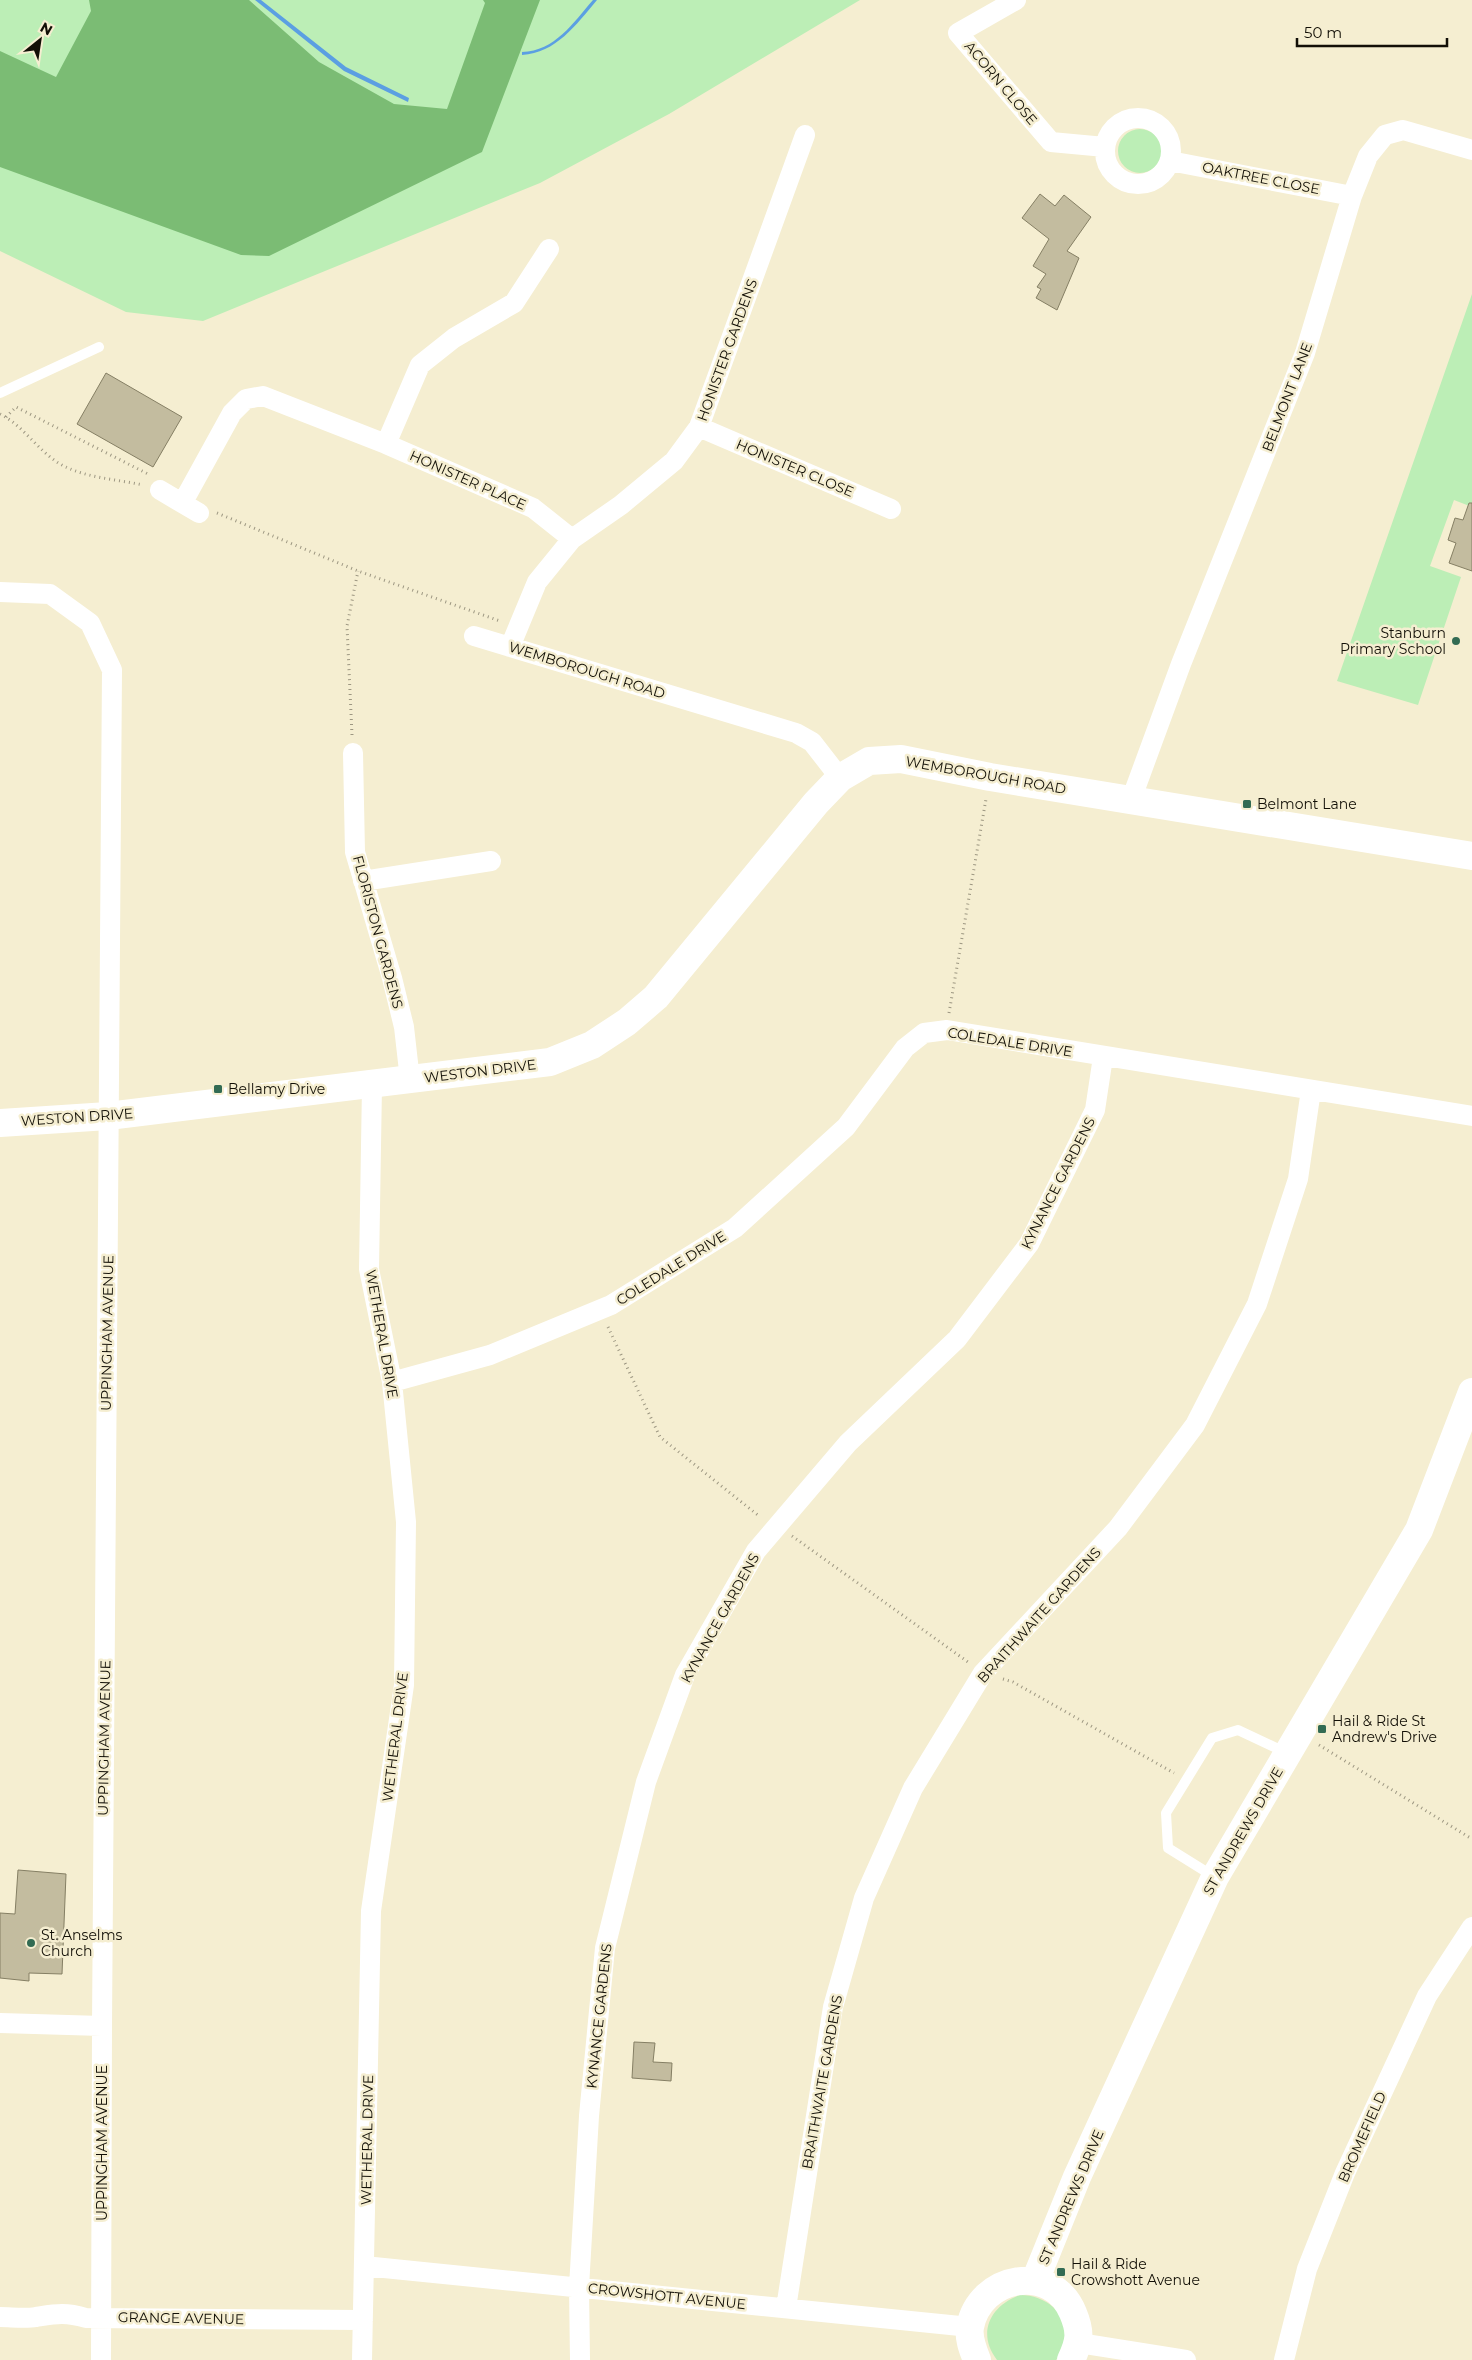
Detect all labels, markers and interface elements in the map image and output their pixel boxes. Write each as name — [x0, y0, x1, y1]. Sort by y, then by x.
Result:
north arrow — [15, 15, 65, 65]
scale bar — [1297, 15, 1447, 47]
text: N — [37, 18, 56, 39]
text: 50 m — [1304, 23, 1342, 42]
street label: ACORN CLOSE — [961, 37, 1041, 129]
street label: OAKTREE CLOSE — [1201, 158, 1321, 198]
street label: HONISTER GARDENS — [693, 276, 761, 424]
street label: BELMONT LANE — [1258, 340, 1316, 454]
street label: HONISTER CLOSE — [733, 435, 857, 501]
street label: HONISTER PLACE — [407, 446, 529, 514]
place label: Stanburn Primary School — [1340, 624, 1446, 658]
marker: Stanburn Primary School — [1450, 635, 1462, 647]
street label: WEMBOROUGH ROAD — [507, 638, 667, 702]
street label: WEMBOROUGH ROAD — [904, 752, 1068, 798]
place label: Belmont Lane — [1257, 795, 1357, 813]
marker: Belmont Lane — [1241, 798, 1253, 810]
street label: FLORISTON GARDENS — [349, 853, 407, 1011]
street label: COLEDALE DRIVE — [946, 1023, 1074, 1061]
street label: WESTON DRIVE — [423, 1055, 537, 1087]
place label: Bellamy Drive — [228, 1080, 325, 1098]
marker: Bellamy Drive — [212, 1083, 224, 1095]
street label: WESTON DRIVE — [20, 1104, 134, 1130]
street label: KYNANCE GARDENS — [1017, 1114, 1099, 1252]
street label: COLEDALE DRIVE — [613, 1227, 729, 1309]
street label: UPPINGHAM AVENUE — [97, 1255, 117, 1411]
street label: WETHERAL DRIVE — [362, 1268, 402, 1400]
street label: BRAITHWAITE GARDENS — [973, 1543, 1105, 1687]
street label: KYNANCE GARDENS — [677, 1550, 763, 1686]
street label: UPPINGHAM AVENUE — [94, 1660, 114, 1816]
street label: WETHERAL DRIVE — [378, 1671, 412, 1803]
place label: Hail & Ride St Andrew's Drive — [1332, 1712, 1437, 1746]
marker: Hail & Ride St Andrew's Drive — [1316, 1723, 1328, 1735]
street label: ST ANDREWS DRIVE — [1199, 1764, 1287, 1898]
place label: St. Anselms Church — [41, 1926, 122, 1960]
marker: St. Anselms Church — [25, 1937, 37, 1949]
street label: KYNANCE GARDENS — [582, 1943, 616, 2089]
street label: BRAITHWAITE GARDENS — [798, 1994, 846, 2170]
street label: UPPINGHAM AVENUE — [93, 2065, 111, 2221]
street label: WETHERAL DRIVE — [357, 2075, 377, 2205]
street label: BROMEFIELD — [1334, 2089, 1390, 2185]
street label: ST ANDREWS DRIVE — [1034, 2127, 1108, 2267]
place label: Hail & Ride Crowshott Avenue — [1071, 2255, 1200, 2289]
marker: Hail & Ride Crowshott Avenue — [1055, 2266, 1067, 2278]
street label: CROWSHOTT AVENUE — [587, 2279, 747, 2313]
street label: GRANGE AVENUE — [118, 2308, 244, 2328]

